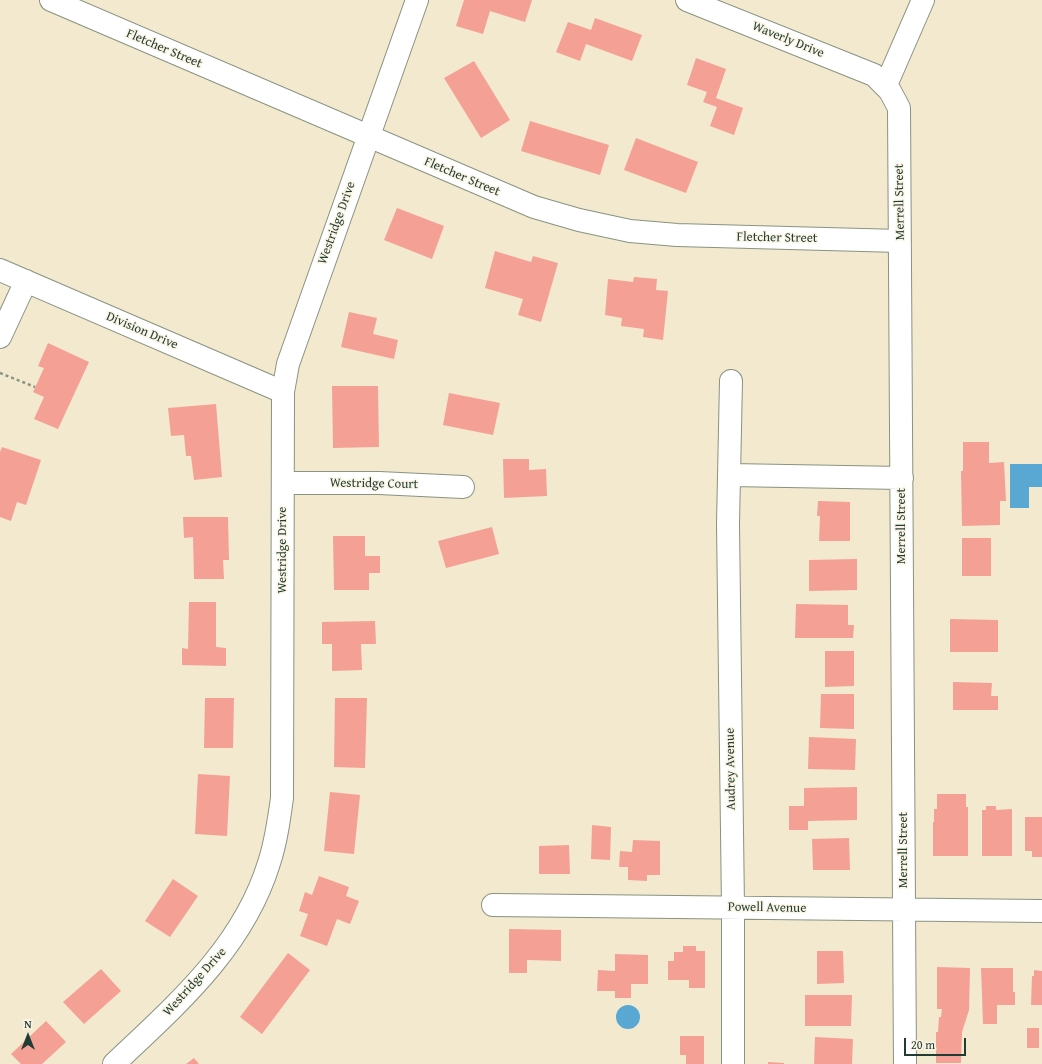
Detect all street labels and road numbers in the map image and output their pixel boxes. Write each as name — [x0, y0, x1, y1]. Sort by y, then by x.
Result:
street label: Waverly Drive — [750, 18, 826, 62]
street label: Fletcher Street — [124, 26, 204, 72]
street label: Fletcher Street — [422, 154, 502, 200]
street label: Merrell Street — [892, 164, 908, 240]
street label: Westridge Drive — [315, 179, 359, 267]
street label: Fletcher Street — [736, 229, 818, 247]
street label: Division Drive — [104, 309, 180, 353]
street label: Westridge Court — [330, 475, 418, 493]
street label: Merrell Street — [894, 488, 910, 564]
street label: Westridge Drive — [275, 507, 291, 593]
street label: Audrey Avenue — [722, 728, 740, 810]
street label: Merrell Street — [896, 812, 912, 888]
street label: Powell Avenue — [728, 900, 806, 916]
street label: Westridge Drive — [160, 944, 230, 1020]

